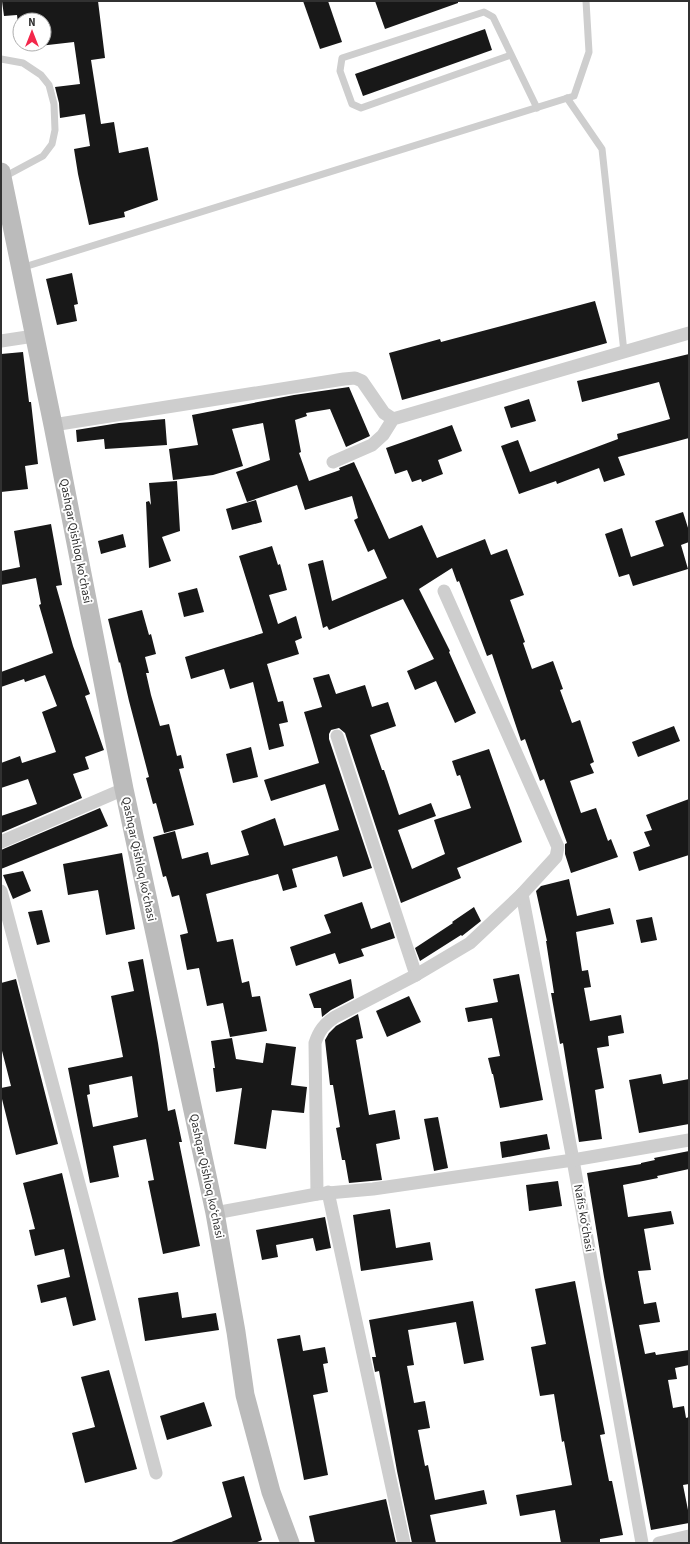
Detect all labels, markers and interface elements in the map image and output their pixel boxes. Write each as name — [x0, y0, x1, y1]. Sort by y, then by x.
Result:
north arrow — [12, 12, 52, 52]
text: N — [28, 15, 36, 30]
street label: Qashqar Qishloq koʻchasi — [55, 477, 96, 605]
street label: Qashqar Qishloq koʻchasi — [117, 795, 160, 923]
street label: Qashqar Qishloq koʻchasi — [185, 1112, 228, 1240]
street label: Nafis koʻchasi — [569, 1183, 598, 1253]

